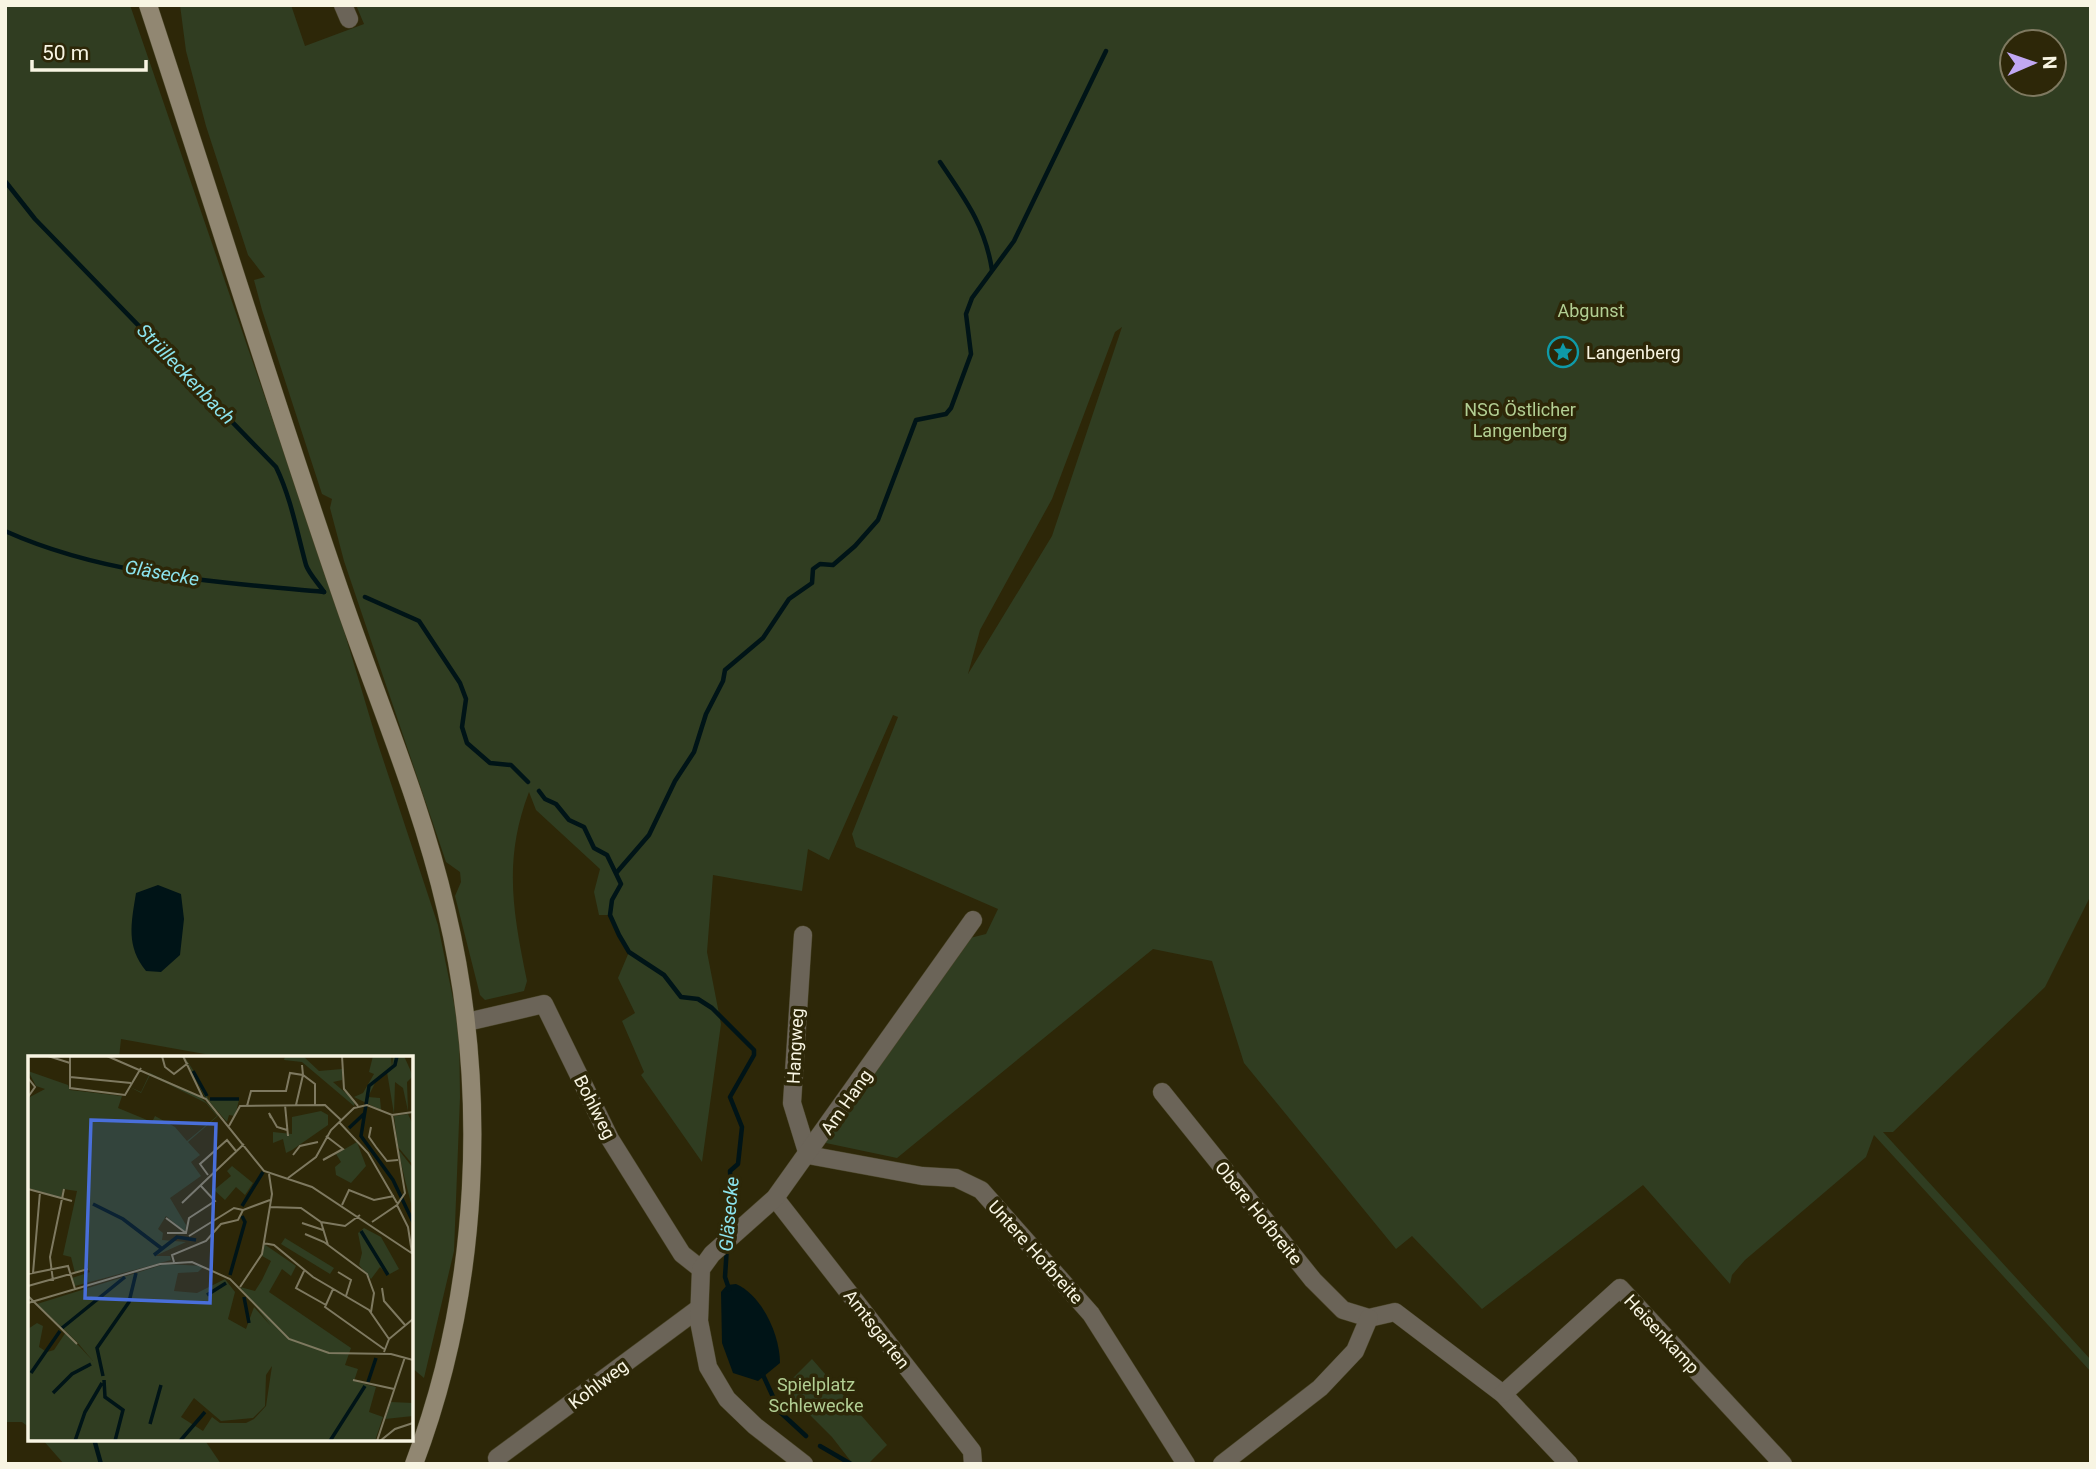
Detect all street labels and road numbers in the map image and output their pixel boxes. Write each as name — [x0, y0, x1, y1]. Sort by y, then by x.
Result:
street label: Hangweg — [783, 1008, 807, 1084]
street label: Am Hang — [816, 1065, 876, 1139]
street label: Bohlweg — [570, 1072, 620, 1142]
street label: Obere Hofbreite — [1211, 1157, 1307, 1269]
street label: Untere Hofbreite — [984, 1196, 1088, 1308]
street label: Amtsgarten — [840, 1285, 914, 1373]
street label: Heisenkamp — [1620, 1290, 1704, 1378]
street label: Kohlweg — [564, 1355, 632, 1413]

